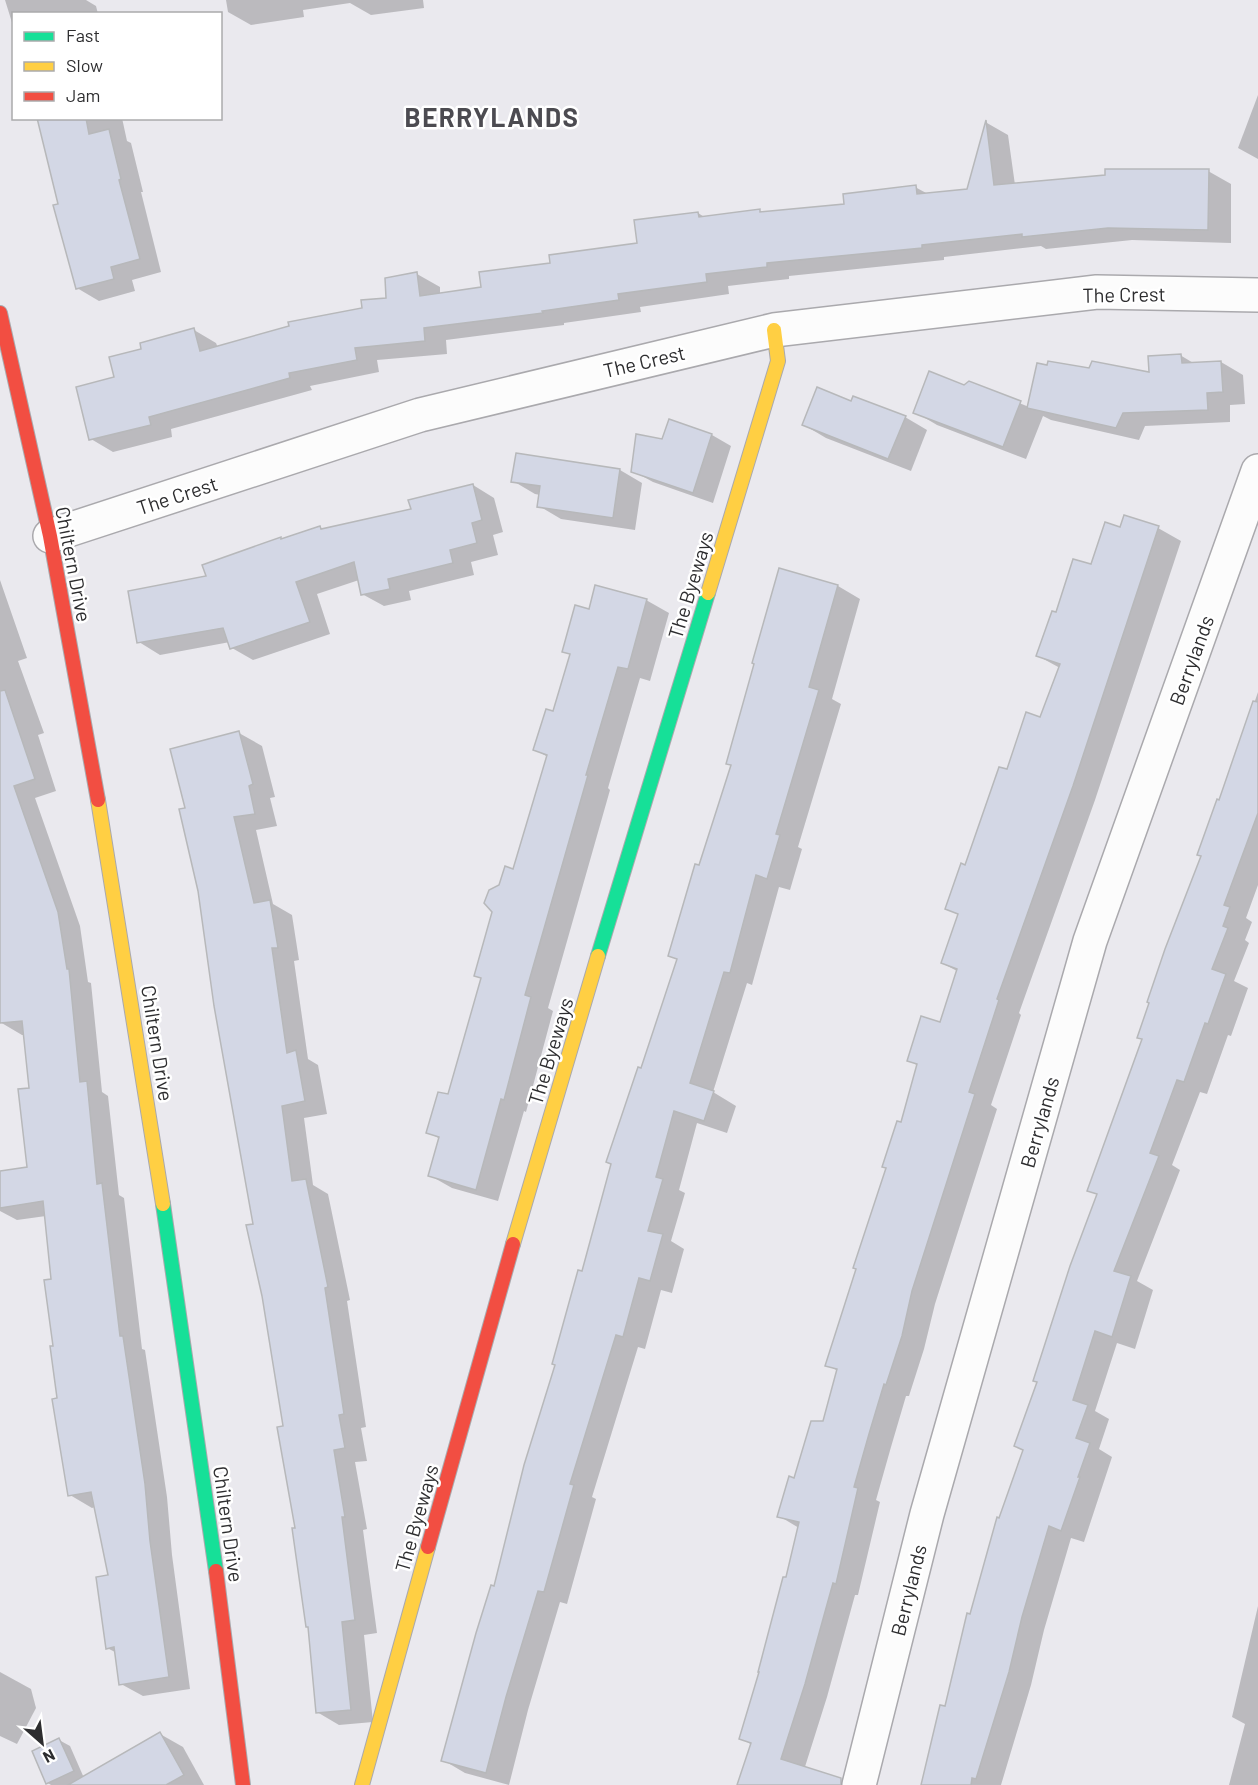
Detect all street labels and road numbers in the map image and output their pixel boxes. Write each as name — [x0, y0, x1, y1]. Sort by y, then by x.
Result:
street label: The Crest — [1082, 281, 1166, 307]
street label: The Crest — [601, 340, 687, 382]
street label: The Crest — [134, 471, 220, 519]
street label: Chiltern Drive — [51, 504, 97, 624]
street label: The Byeways — [662, 528, 718, 642]
street label: Berrylands — [1164, 612, 1218, 708]
street label: Chiltern Drive — [137, 983, 179, 1103]
street label: The Byeways — [522, 994, 578, 1108]
street label: Berrylands — [1015, 1074, 1063, 1170]
street label: The Byeways — [389, 1461, 443, 1575]
street label: Chiltern Drive — [209, 1464, 249, 1584]
street label: Berrylands — [885, 1542, 931, 1638]

